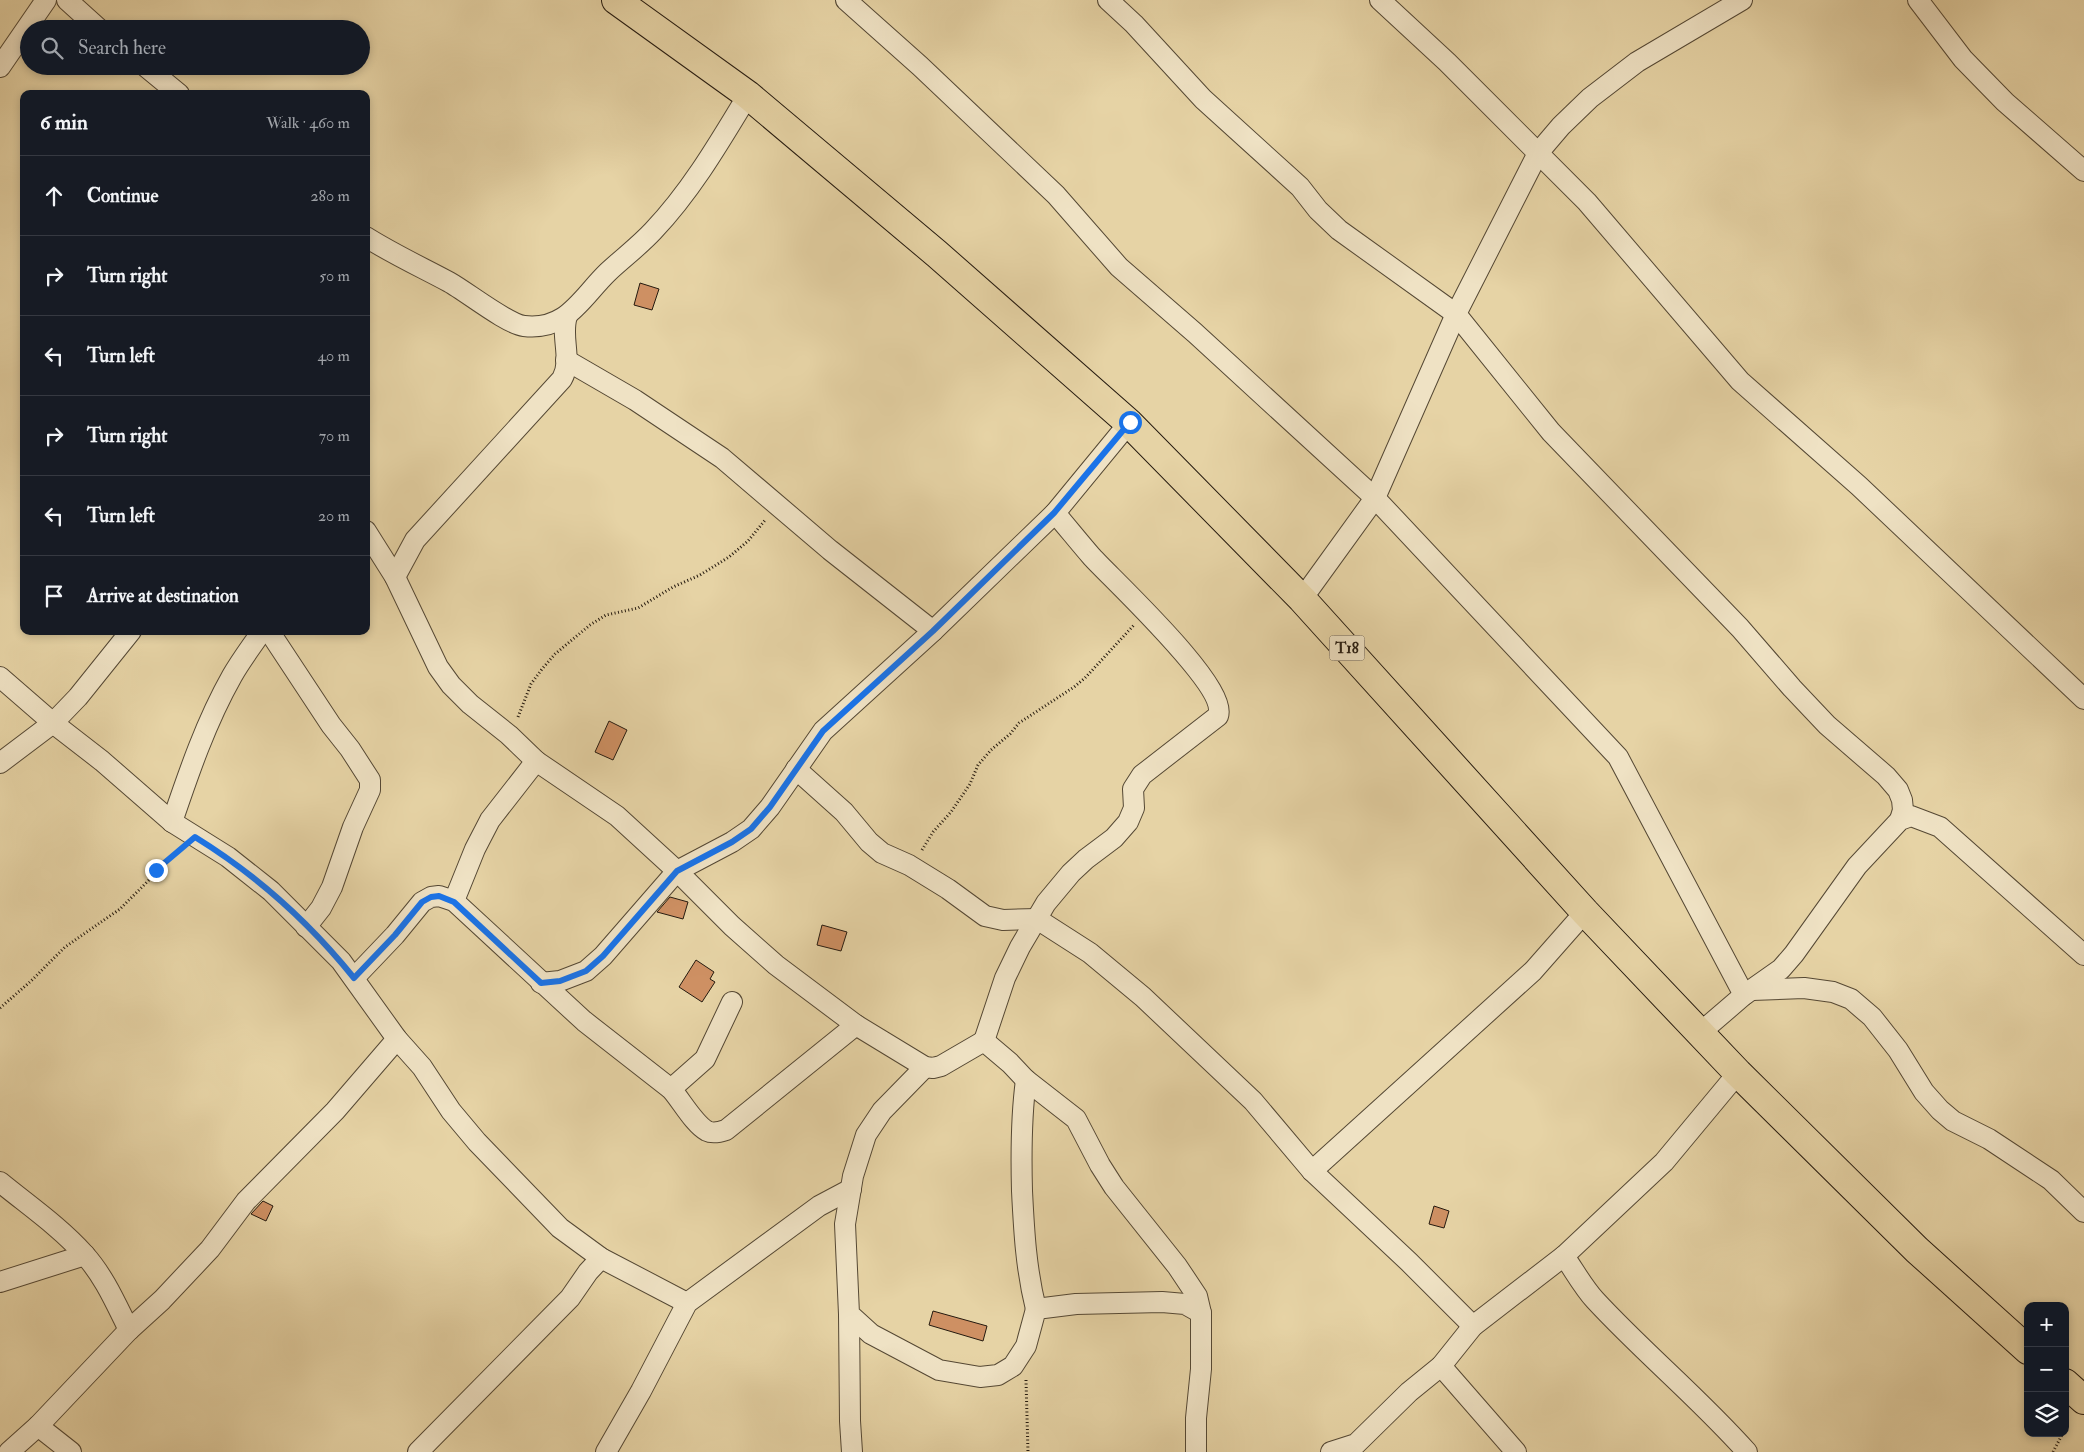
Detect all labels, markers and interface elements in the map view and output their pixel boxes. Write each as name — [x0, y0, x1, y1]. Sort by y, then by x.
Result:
search box — [20, 20, 370, 75]
icon: search — [38, 34, 66, 62]
text: Search here — [78, 36, 166, 60]
text: 6 min — [40, 109, 88, 136]
text: Walk · 460 m — [266, 113, 350, 133]
icon: ahead — [40, 182, 68, 210]
text: Continue — [87, 184, 158, 208]
text: 280 m — [310, 186, 350, 206]
icon: right — [40, 262, 68, 290]
text: Turn right — [87, 264, 167, 288]
text: 50 m — [319, 266, 350, 286]
icon: left — [40, 342, 68, 370]
text: Turn left — [87, 344, 155, 368]
text: 40 m — [317, 346, 350, 366]
route start — [1119, 411, 1142, 434]
icon: right — [40, 422, 68, 450]
text: Turn right — [87, 424, 167, 448]
text: 70 m — [319, 426, 350, 446]
icon: left — [40, 502, 68, 530]
text: Turn left — [87, 504, 155, 528]
text: 20 m — [318, 506, 350, 526]
icon: arrive — [40, 582, 68, 610]
text: Arrive at destination — [87, 584, 239, 608]
road number: T18 — [1330, 636, 1364, 660]
route end — [145, 859, 168, 882]
map controls — [2024, 1302, 2069, 1437]
button: + — [2024, 1302, 2069, 1347]
button: − — [2024, 1347, 2069, 1392]
button: layers — [2024, 1392, 2069, 1437]

